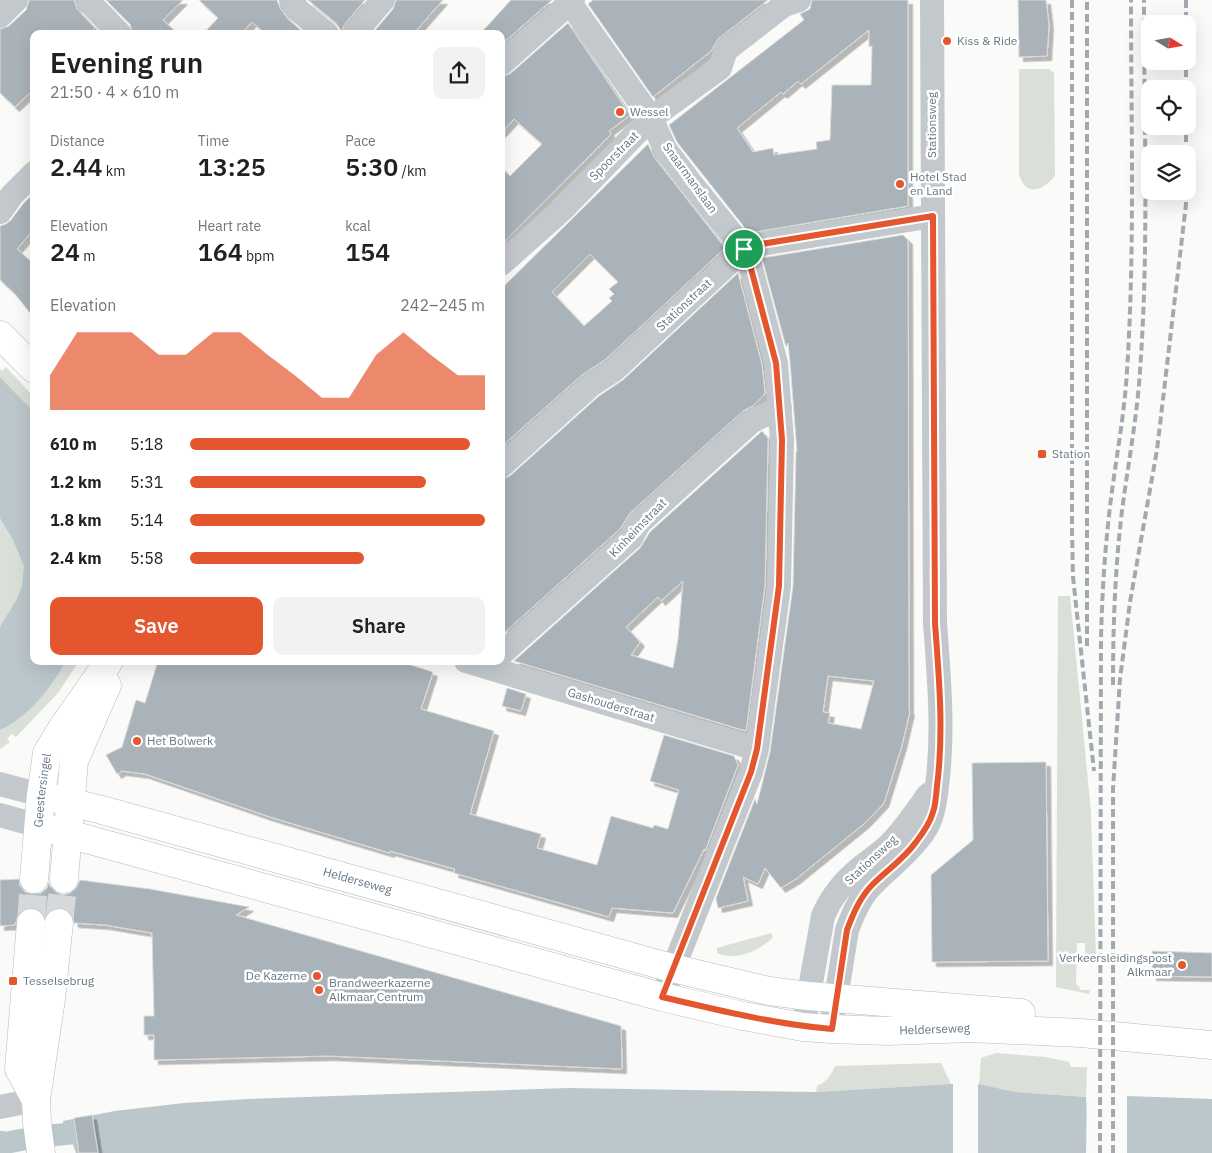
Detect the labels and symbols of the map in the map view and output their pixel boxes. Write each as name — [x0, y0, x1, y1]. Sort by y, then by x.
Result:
north arrow — [1141, 15, 1196, 70]
place label: Kiss & Ride — [957, 33, 1018, 48]
marker: Kiss & Ride — [941, 35, 953, 47]
street label: Stationsweg — [924, 91, 939, 158]
place label: Wessel — [630, 104, 669, 119]
marker: Wessel — [614, 106, 626, 118]
street label: Spoorstraat — [586, 128, 641, 183]
street label: Snaarmanslaan — [660, 140, 721, 216]
place label: Hotel Stad en Land — [910, 169, 967, 198]
marker: Hotel Stad en Land — [894, 178, 906, 190]
pin — [723, 228, 765, 270]
street label: Stationstraat — [653, 275, 714, 334]
place label: Station — [1052, 446, 1090, 461]
marker: Station — [1036, 448, 1048, 460]
street label: Kinheimstraat — [606, 495, 669, 560]
street label: Gashouderstraat — [566, 684, 656, 725]
place label: Het Bolwerk — [147, 733, 214, 748]
marker: Het Bolwerk — [131, 735, 143, 747]
street label: Geestersingel — [30, 752, 54, 828]
street label: Stationsweg — [841, 831, 900, 888]
street label: Helderseweg — [322, 864, 394, 897]
place label: Verkeersleidingspost Alkmaar — [1059, 950, 1173, 979]
marker: Verkeersleidingspost Alkmaar — [1176, 959, 1188, 971]
place label: De Kazerne — [246, 968, 307, 983]
marker: De Kazerne — [311, 970, 323, 982]
place label: Tesselsebrug — [23, 973, 95, 988]
marker: Tesselsebrug — [7, 975, 19, 987]
place label: Brandweerkazerne Alkmaar Centrum — [329, 975, 431, 1004]
marker: Brandweerkazerne Alkmaar Centrum — [313, 984, 325, 996]
street label: Helderseweg — [899, 1020, 971, 1038]

